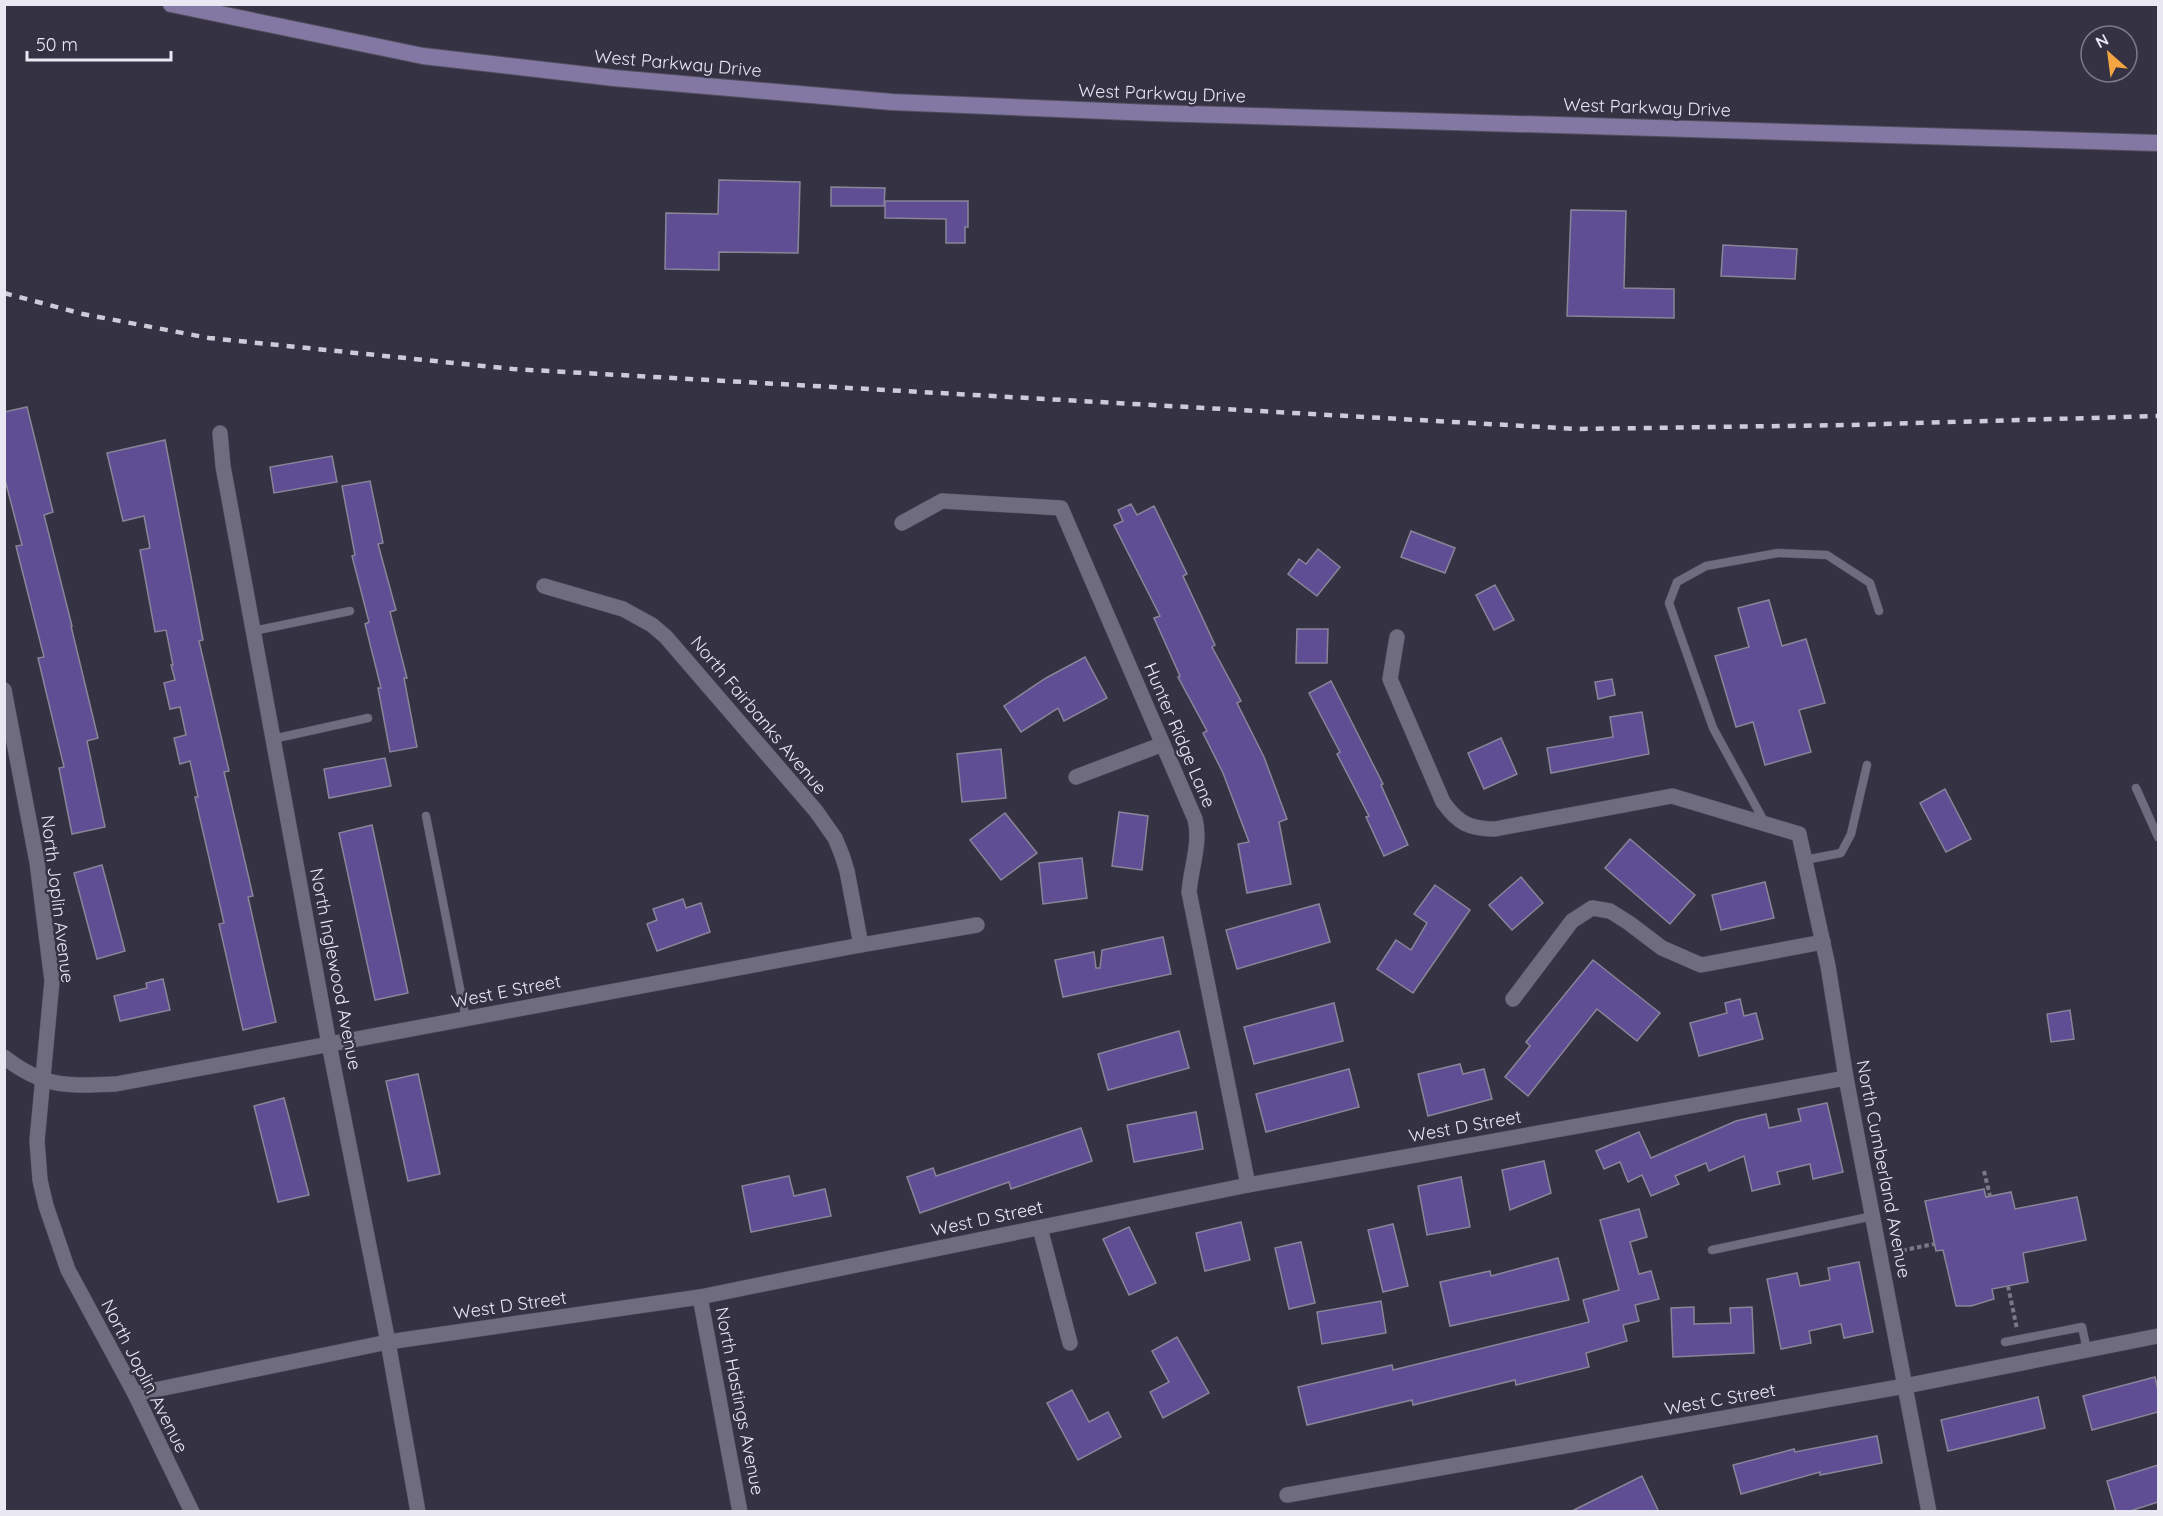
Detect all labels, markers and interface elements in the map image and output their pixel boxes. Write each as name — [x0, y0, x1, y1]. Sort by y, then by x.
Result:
scale bar — [27, 24, 171, 62]
north arrow — [2079, 24, 2139, 84]
text: N — [2092, 29, 2112, 52]
text: 50 m — [36, 33, 78, 56]
street label: West Parkway Drive — [593, 44, 763, 82]
street label: West Parkway Drive — [1078, 79, 1246, 107]
street label: West Parkway Drive — [1563, 93, 1731, 121]
street label: North Fairbanks Avenue — [686, 631, 832, 799]
street label: Hunter Ridge Lane — [1139, 659, 1221, 811]
street label: North Joplin Avenue — [36, 814, 80, 984]
street label: North Inglewood Avenue — [305, 866, 367, 1072]
street label: West E Street — [449, 969, 563, 1013]
street label: North Cumberland Avenue — [1852, 1058, 1916, 1280]
street label: West D Street — [1407, 1105, 1523, 1147]
street label: West D Street — [929, 1195, 1045, 1241]
street label: West D Street — [452, 1286, 568, 1324]
street label: North Joplin Avenue — [96, 1295, 194, 1457]
street label: North Hastings Avenue — [711, 1305, 769, 1497]
street label: West C Street — [1663, 1378, 1777, 1420]

